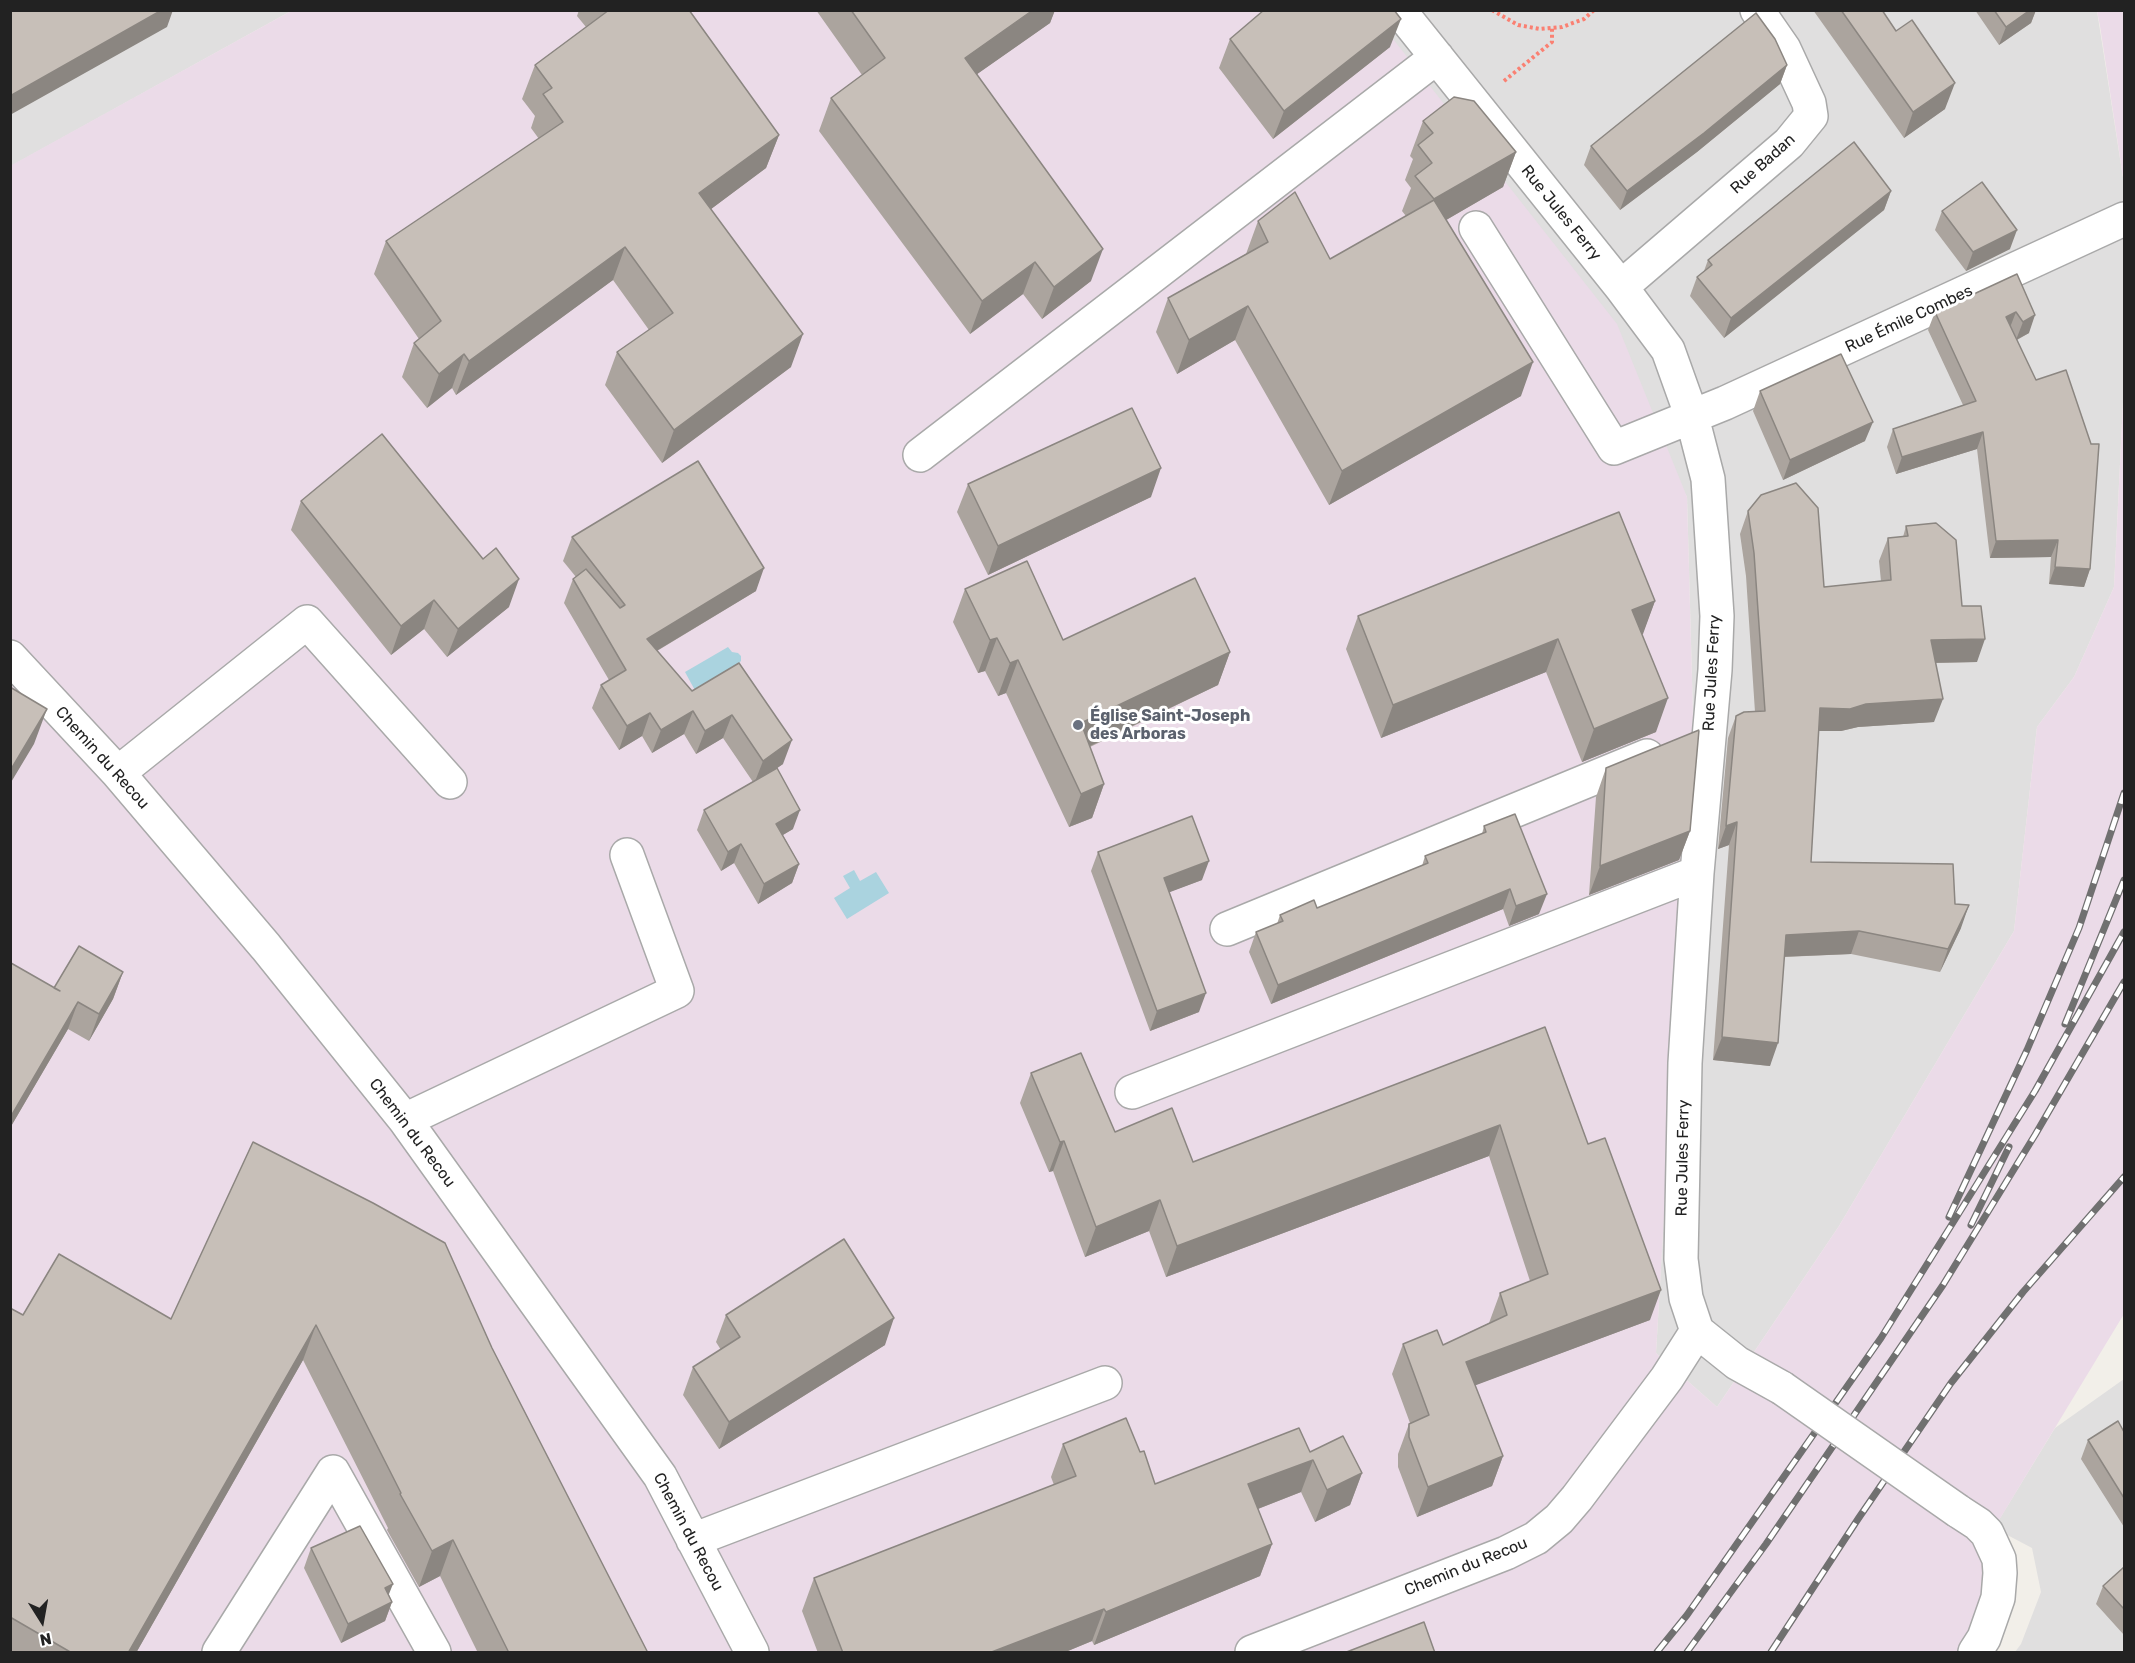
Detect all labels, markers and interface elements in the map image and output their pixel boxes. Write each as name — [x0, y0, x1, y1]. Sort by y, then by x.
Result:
street label: Rue Badan — [1727, 130, 1799, 198]
street label: Rue Jules Ferry — [1517, 162, 1605, 264]
street label: Rue Émile Combes — [1842, 281, 1976, 357]
street label: Rue Jules Ferry — [1699, 614, 1725, 732]
street label: Chemin du Recou — [51, 703, 153, 813]
place label: Église Saint-Joseph des Arboras — [1090, 706, 1250, 744]
marker: Église Saint-Joseph des Arboras — [1071, 718, 1085, 732]
street label: Chemin du Recou — [365, 1075, 459, 1191]
street label: Rue Jules Ferry — [1672, 1099, 1694, 1217]
street label: Chemin du Recou — [649, 1470, 727, 1594]
street label: Chemin du Recou — [1402, 1534, 1530, 1600]
north arrow — [12, 1591, 72, 1651]
text: N — [38, 1629, 53, 1650]

